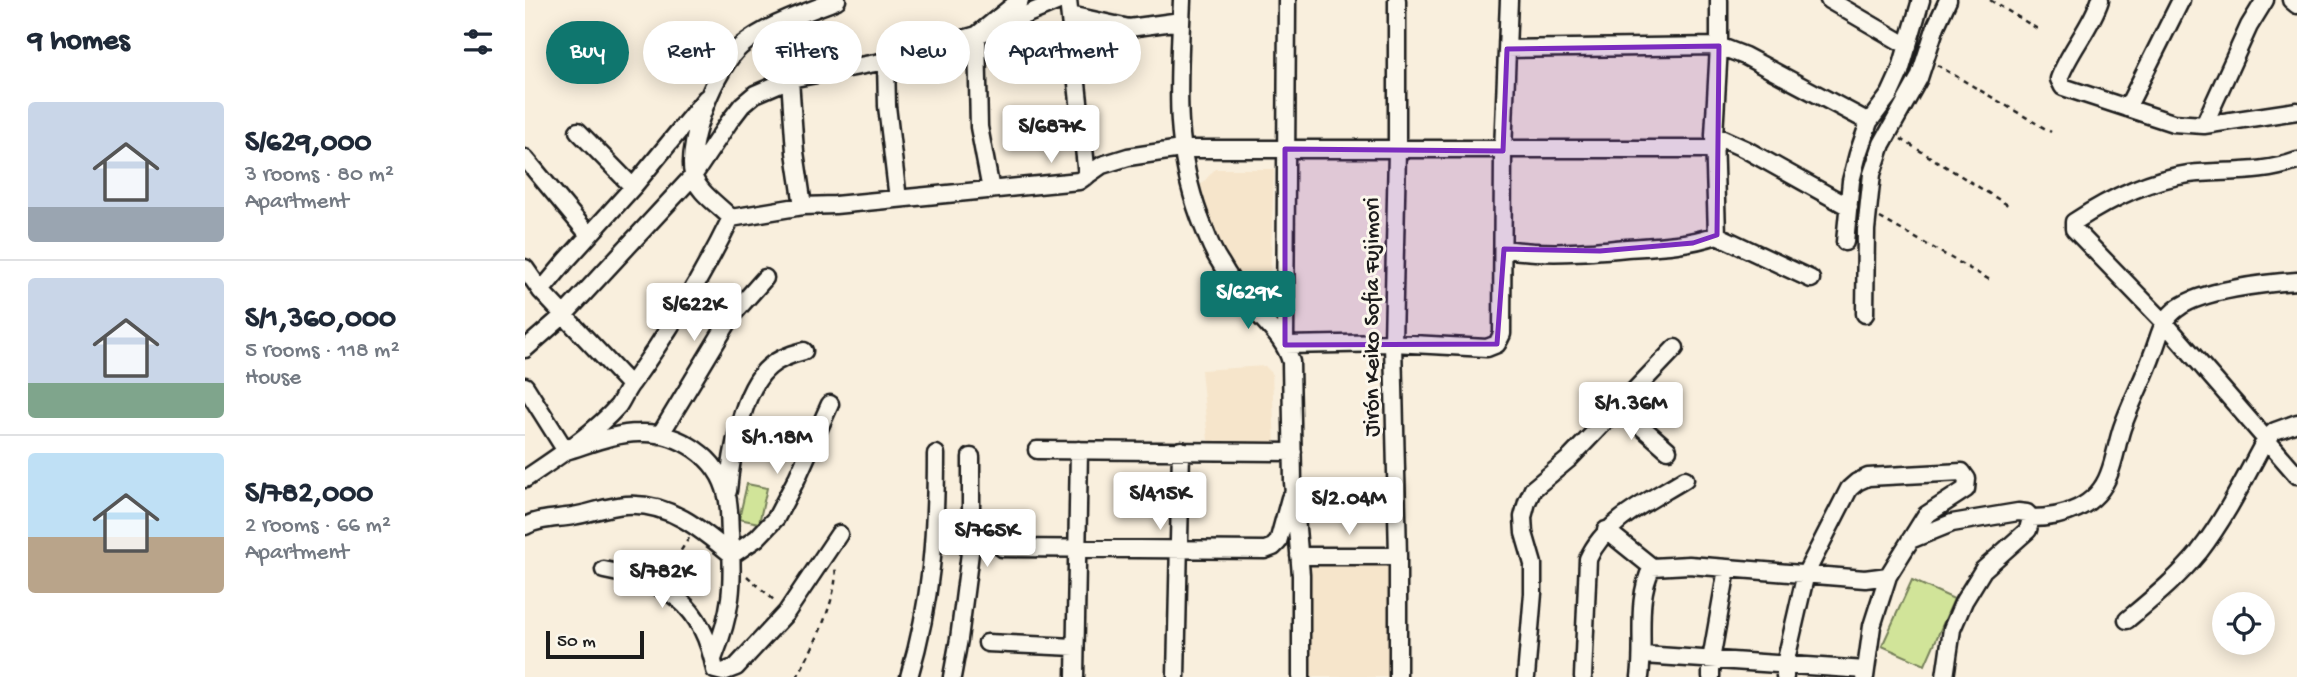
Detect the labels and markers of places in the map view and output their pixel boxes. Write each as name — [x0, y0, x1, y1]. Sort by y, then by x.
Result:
pin: S/687K — [994, 106, 1108, 165]
pin: S/629K — [1191, 272, 1305, 331]
pin: S/622K — [637, 284, 751, 343]
pin: S/1.36M — [1566, 382, 1696, 442]
pin: S/1.18M — [712, 416, 842, 476]
pin: S/415K — [1103, 472, 1217, 532]
pin: S/2.04M — [1284, 477, 1414, 537]
pin: S/765K — [930, 510, 1044, 569]
pin: S/782K — [605, 550, 719, 610]

